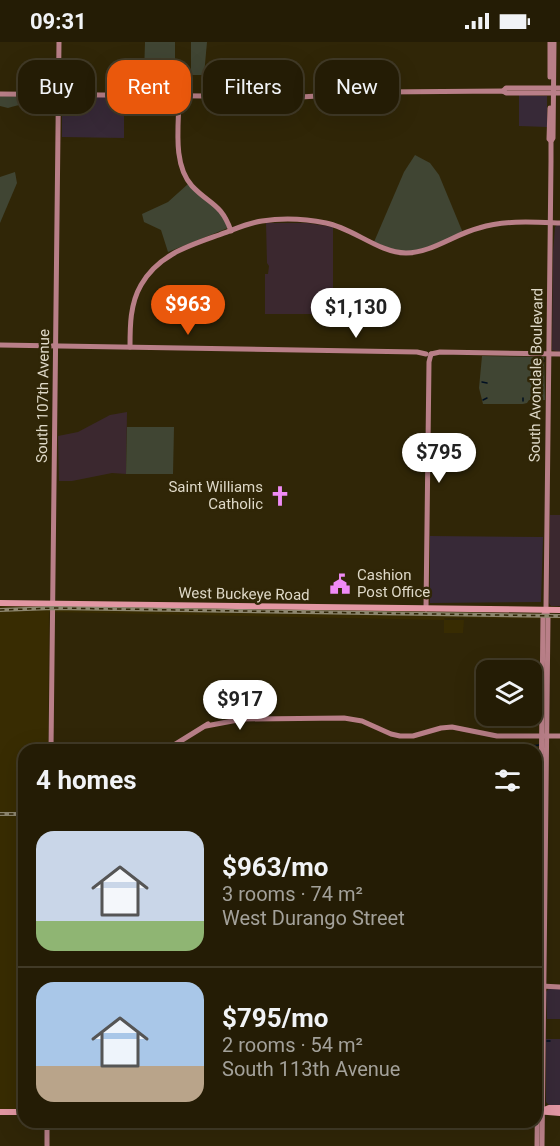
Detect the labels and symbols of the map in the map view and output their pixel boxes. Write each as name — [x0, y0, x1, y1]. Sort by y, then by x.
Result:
pin: $963 — [152, 285, 224, 336]
pin: $1,130 — [307, 288, 405, 339]
street label: South Avondale Boulevard — [525, 288, 547, 462]
street label: South 107th Avenue — [33, 329, 53, 463]
pin: $795 — [403, 433, 475, 484]
place label: Saint Williams Catholic — [168, 478, 263, 513]
church icon: Saint Williams Catholic — [268, 484, 292, 508]
place label: Cashion Post Office — [357, 566, 430, 601]
public building icon: Cashion Post Office — [328, 572, 352, 596]
street label: West Buckeye Road — [178, 584, 310, 604]
pin: $917 — [204, 680, 276, 731]

